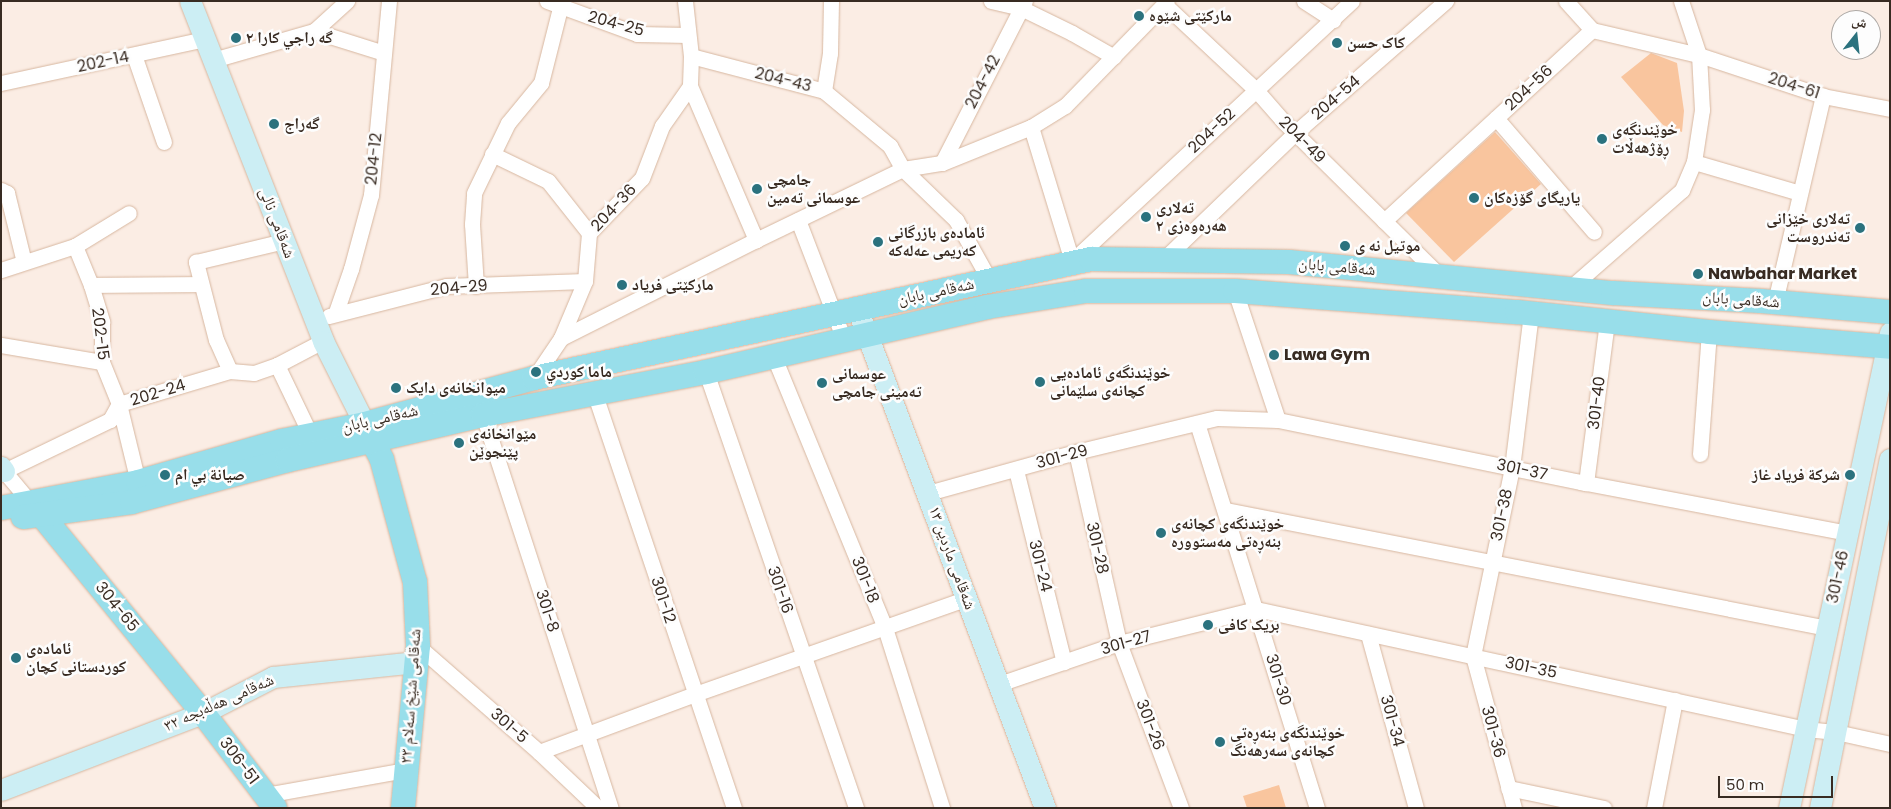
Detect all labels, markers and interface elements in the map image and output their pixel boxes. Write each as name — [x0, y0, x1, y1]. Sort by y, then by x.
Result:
place label: مارکێتی شێوە — [1149, 6, 1232, 26]
street label: 204-25 — [586, 7, 646, 41]
marker: مارکێتی شێوە — [1133, 10, 1145, 22]
north arrow — [1831, 10, 1881, 60]
text: ش — [1850, 10, 1870, 33]
place label: گه راجي كارا ٢ — [246, 28, 333, 48]
marker: گه راجي كارا ٢ — [230, 32, 242, 44]
place label: کاک حسن — [1347, 33, 1405, 53]
marker: کاک حسن — [1331, 37, 1343, 49]
street label: 202-14 — [75, 47, 131, 77]
street label: 204-42 — [961, 52, 1005, 112]
street label: 204-56 — [1501, 61, 1557, 115]
street label: 204-43 — [753, 64, 813, 96]
street label: 204-61 — [1766, 69, 1822, 103]
street label: 204-54 — [1308, 72, 1364, 124]
street label: 204-52 — [1184, 104, 1240, 158]
street label: 204-49 — [1275, 113, 1329, 167]
place label: گەراج — [284, 114, 320, 134]
marker: گەراج — [268, 118, 280, 130]
place label: خوێندنگەی ڕۆژهەڵات — [1612, 120, 1678, 158]
street label: 204-12 — [362, 132, 386, 186]
marker: خوێندنگەی ڕۆژهەڵات — [1596, 133, 1608, 145]
place label: جامچی عوسمانی تەمین — [767, 170, 860, 208]
street label: 204-36 — [587, 180, 641, 236]
marker: جامچی عوسمانی تەمین — [751, 183, 763, 195]
street label: شەقامی نالی — [255, 185, 299, 261]
place label: یاریگای گۆزەکان — [1484, 188, 1580, 208]
marker: یاریگای گۆزەکان — [1468, 192, 1480, 204]
place label: تەلاری هەرەوەزی ٢ — [1156, 198, 1227, 236]
place label: تەلاری خێزانی تەندروست — [1766, 209, 1850, 247]
marker: تەلاری هەرەوەزی ٢ — [1140, 211, 1152, 223]
marker: تەلاری خێزانی تەندروست — [1854, 222, 1866, 234]
place label: ئامادەی بازرگانی کەریمی عەلەکە — [888, 223, 985, 261]
marker: ئامادەی بازرگانی کەریمی عەلەکە — [872, 236, 884, 248]
place label: موتیل نه ی — [1355, 236, 1420, 256]
marker: موتیل نه ی — [1339, 240, 1351, 252]
street label: شەقامی بابان — [1298, 254, 1376, 280]
place label: Nawbahar Market — [1708, 264, 1857, 284]
marker: Nawbahar Market — [1692, 268, 1704, 280]
place label: مارکێتی فریاد — [632, 275, 713, 295]
street label: شەقامی بابان — [896, 275, 976, 309]
street label: 204-29 — [430, 276, 488, 300]
marker: مارکێتی فریاد — [616, 279, 628, 291]
street label: شەقامی بابان — [1702, 288, 1780, 312]
street label: 202-15 — [87, 307, 113, 361]
place label: Lawa Gym — [1284, 345, 1370, 365]
marker: Lawa Gym — [1268, 349, 1280, 361]
place label: ماما كوردي — [546, 362, 612, 382]
place label: خوێندنگەی ئامادەیی کچانەی سلێمانی — [1050, 363, 1170, 401]
place label: عوسمانی تەمینی جامچی — [832, 364, 921, 402]
marker: ماما كوردي — [530, 366, 542, 378]
street label: 301-40 — [1584, 375, 1610, 431]
street label: 202-24 — [128, 376, 188, 410]
marker: خوێندنگەی ئامادەیی کچانەی سلێمانی — [1034, 376, 1046, 388]
marker: عوسمانی تەمینی جامچی — [816, 377, 828, 389]
place label: میوانخانەی دایک — [406, 378, 506, 398]
marker: میوانخانەی دایک — [390, 382, 402, 394]
street label: شەقامی بابان — [340, 401, 420, 437]
place label: مێوانخانەی پێنجوێن — [469, 424, 536, 462]
marker: مێوانخانەی پێنجوێن — [453, 437, 465, 449]
street label: 301-29 — [1034, 441, 1090, 473]
street label: 301-37 — [1495, 455, 1549, 485]
place label: صيانة بي ام — [175, 465, 245, 485]
place label: شرکة فرياد غاز — [1752, 465, 1840, 485]
marker: صيانة بي ام — [159, 469, 171, 481]
marker: شرکة فرياد غاز — [1844, 469, 1856, 481]
street label: 301-38 — [1487, 487, 1517, 543]
street label: شەقامی ماردین ١٣ — [924, 504, 980, 612]
place label: خوێندنگەی کچانەی بنەڕەتی مەستوورە — [1171, 514, 1284, 552]
street label: 301-28 — [1082, 520, 1112, 576]
marker: خوێندنگەی کچانەی بنەڕەتی مەستوورە — [1155, 527, 1167, 539]
street label: 301-24 — [1024, 538, 1056, 594]
street label: 301-46 — [1823, 549, 1853, 605]
street label: 301-18 — [847, 554, 883, 606]
street label: 301-16 — [763, 564, 797, 616]
street label: 301-12 — [646, 574, 680, 626]
street label: 304-65 — [91, 578, 143, 636]
street label: 301-8 — [531, 587, 563, 635]
place label: بریک کافی — [1218, 615, 1279, 635]
marker: بریک کافی — [1202, 619, 1214, 631]
street label: 301-27 — [1099, 627, 1153, 659]
street label: شەقامی شێخ سەلام ٣٣ — [397, 628, 425, 764]
place label: ئامادەی کوردستانی کچان — [26, 639, 126, 677]
marker: ئامادەی کوردستانی کچان — [10, 652, 22, 664]
street label: 301-30 — [1261, 652, 1295, 708]
street label: 301-35 — [1503, 653, 1559, 683]
street label: شەقامی هەڵەبجە ٣٢ — [161, 670, 277, 736]
street label: 301-34 — [1376, 693, 1408, 749]
street label: 301-26 — [1132, 697, 1168, 753]
street label: 301-5 — [486, 704, 532, 748]
street label: 301-36 — [1477, 704, 1509, 760]
place label: خوێندنگەی بنەڕەتی کچانەی سەرهەنگ — [1230, 723, 1345, 761]
street label: 306-51 — [215, 734, 263, 788]
marker: خوێندنگەی بنەڕەتی کچانەی سەرهەنگ — [1214, 736, 1226, 748]
scale bar — [1721, 766, 1836, 798]
text: 50 m — [1726, 774, 1764, 795]

